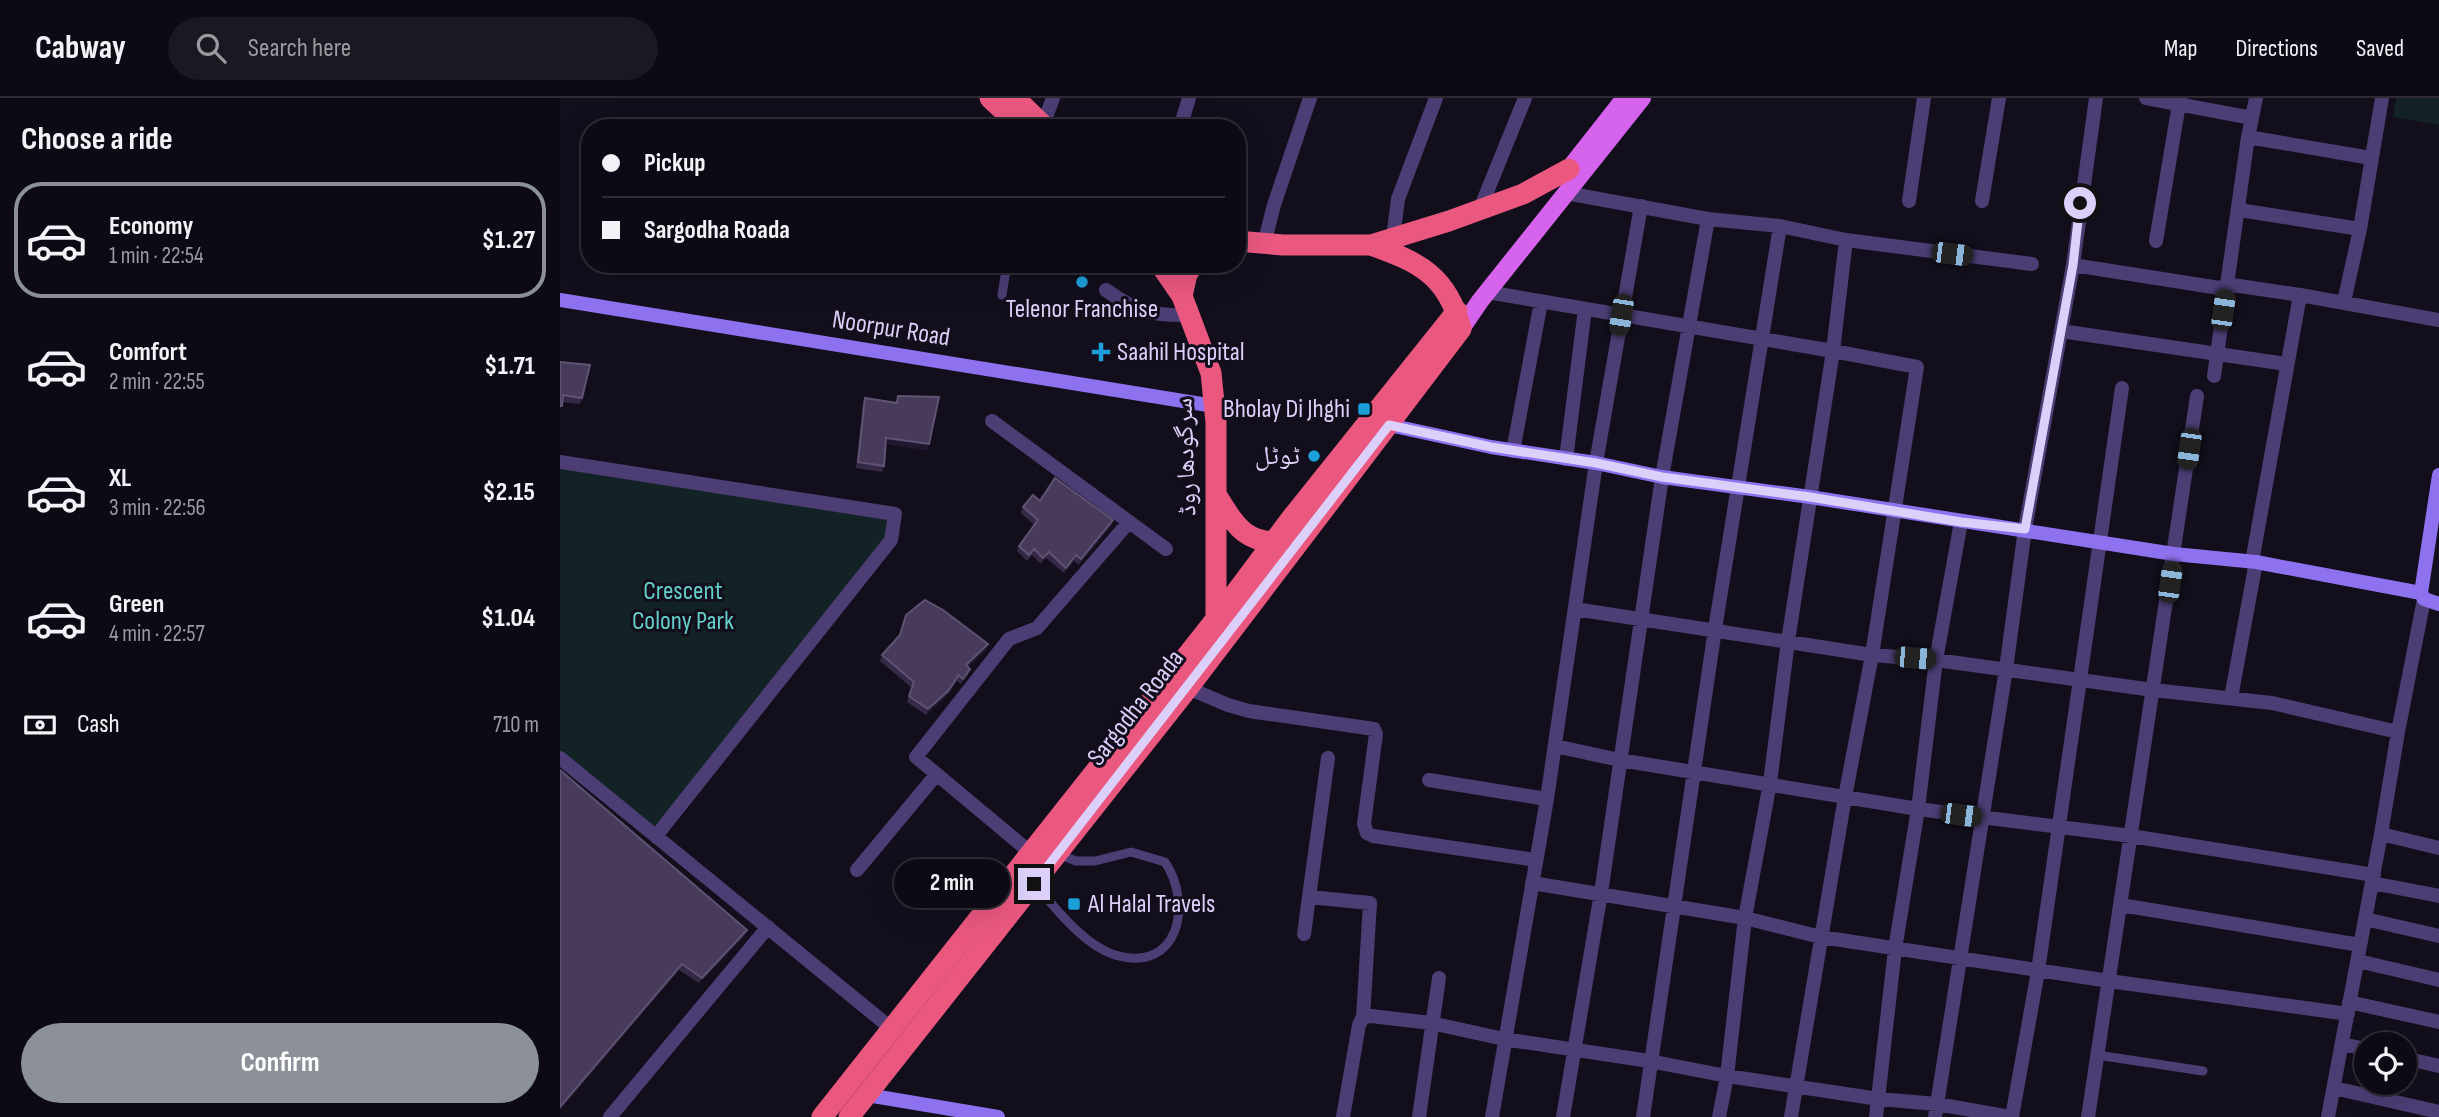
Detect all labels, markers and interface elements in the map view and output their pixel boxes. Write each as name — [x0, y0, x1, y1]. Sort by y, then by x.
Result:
search box — [168, 17, 658, 80]
text: Cabway — [35, 28, 126, 68]
icon: search — [192, 29, 230, 67]
text: Search here — [248, 33, 351, 64]
text: Map — [2164, 34, 2197, 63]
text: Directions — [2235, 34, 2318, 63]
text: Saved — [2356, 34, 2404, 63]
text: Choose a ride — [21, 120, 173, 159]
text: Pickup — [644, 148, 706, 179]
route start — [2064, 187, 2096, 219]
icon: car — [25, 209, 88, 272]
text: Economy — [109, 211, 193, 242]
text: Sargodha Roada — [644, 215, 790, 246]
text: $1.27 — [482, 225, 535, 256]
car — [1930, 241, 1975, 267]
text: 1 min · 22:54 — [109, 242, 204, 270]
marker: Telenor Franchise — [1074, 274, 1090, 290]
car — [2210, 288, 2237, 332]
car — [1608, 293, 1635, 337]
place label: Telenor Franchise — [1006, 294, 1158, 325]
street label: Noorpur Road — [830, 304, 952, 354]
icon: car — [25, 335, 88, 398]
text: Comfort — [109, 337, 187, 368]
place label: Saahil Hospital — [1117, 337, 1245, 368]
marker: Saahil Hospital — [1091, 342, 1111, 362]
text: $1.71 — [484, 351, 535, 382]
text: 2 min · 22:55 — [109, 368, 205, 396]
place label: Bholay Di Jhghi — [1223, 394, 1350, 425]
street label: سرگودھا روڈ — [1168, 397, 1204, 517]
marker: Bholay Di Jhghi — [1356, 401, 1372, 417]
car — [2176, 427, 2203, 471]
place label: ٹوٹل — [1255, 441, 1300, 472]
marker: ٹوٹل — [1306, 448, 1322, 464]
icon: car — [25, 461, 88, 524]
text: XL — [109, 463, 131, 494]
text: $2.15 — [483, 477, 535, 508]
text: 3 min · 22:56 — [109, 494, 206, 522]
car — [2157, 560, 2184, 604]
park label: Crescent Colony Park — [632, 576, 734, 637]
icon: car — [25, 587, 88, 650]
text: Green — [109, 589, 164, 620]
text: $1.04 — [481, 603, 535, 634]
text: 4 min · 22:57 — [109, 620, 205, 648]
street label: Sargodha Roada — [1081, 644, 1191, 772]
car — [1894, 646, 1937, 670]
icon: cash — [21, 706, 59, 744]
text: Cash — [77, 709, 120, 740]
text: 710 m — [493, 711, 539, 739]
car — [1939, 802, 1984, 828]
callout: 2 min — [894, 860, 1009, 908]
route end — [1018, 868, 1050, 900]
text: 2 min — [930, 869, 974, 897]
place label: Al Halal Travels — [1087, 889, 1215, 920]
marker: Al Halal Travels — [1066, 896, 1082, 912]
button: Confirm — [21, 1023, 539, 1103]
map controls — [2354, 1032, 2417, 1095]
button: locate — [2354, 1032, 2417, 1095]

